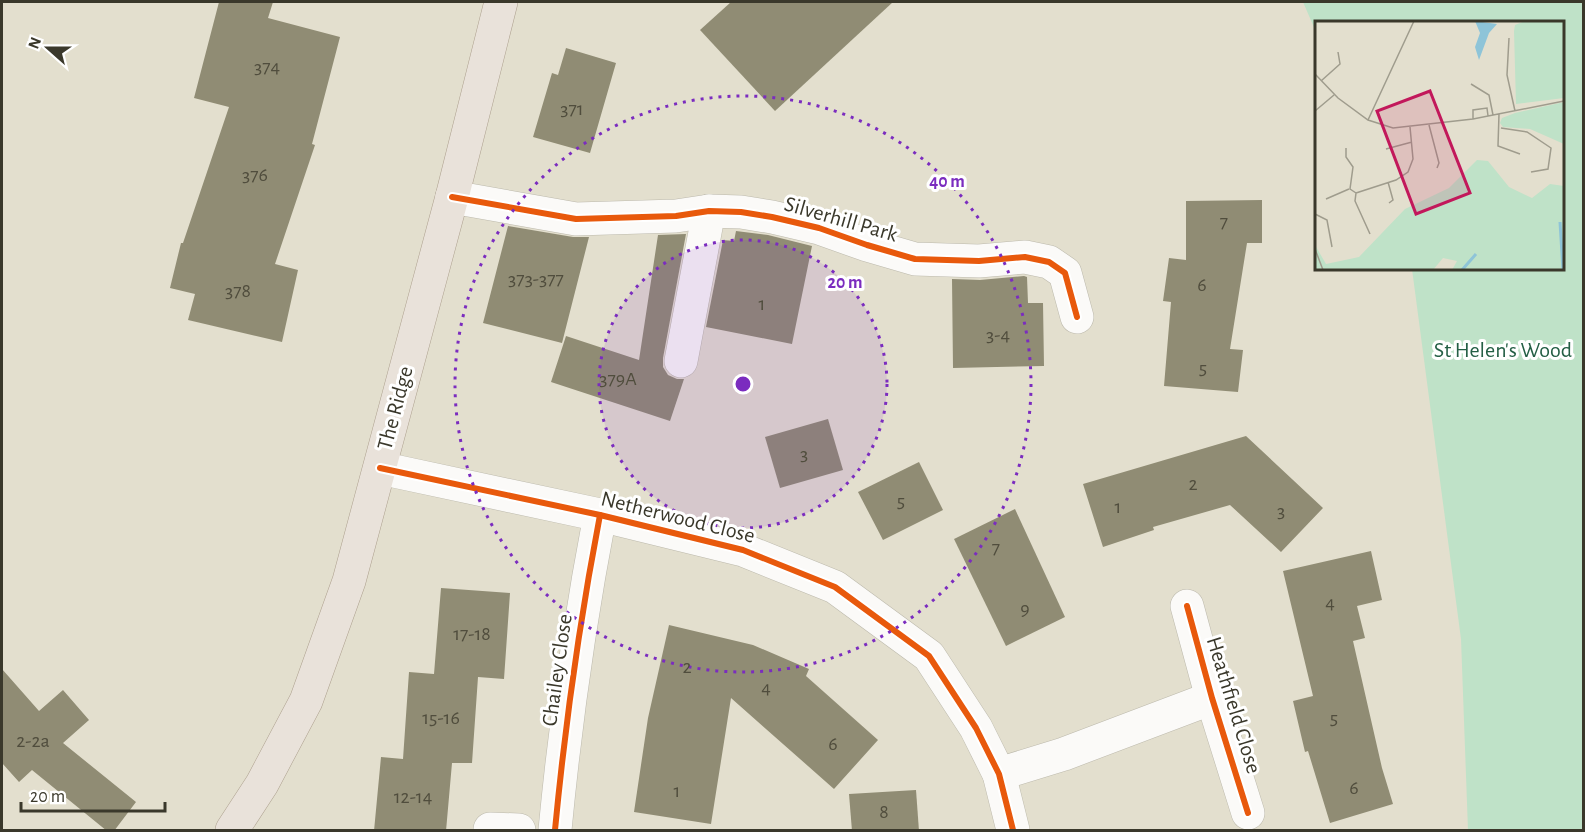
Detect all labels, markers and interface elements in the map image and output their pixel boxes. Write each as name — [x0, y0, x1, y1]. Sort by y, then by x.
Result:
north arrow — [18, 18, 78, 78]
inset map — [1315, 21, 1564, 270]
text: N — [25, 35, 44, 51]
house number: 374 — [254, 57, 280, 77]
house number: 371 — [560, 99, 584, 119]
house number: 376 — [242, 165, 268, 185]
text: 40 m — [929, 173, 965, 191]
street label: Silverhill Park — [782, 192, 900, 246]
house number: 7 — [1220, 212, 1228, 232]
house number: 373-377 — [508, 269, 564, 289]
text: 20 m — [827, 274, 863, 292]
house number: 6 — [1197, 275, 1207, 295]
house number: 378 — [225, 281, 251, 301]
house number: 1 — [759, 294, 765, 314]
house number: 3-4 — [986, 325, 1010, 345]
park label: St Helen's Wood — [1434, 339, 1572, 361]
house number: 5 — [1199, 358, 1207, 378]
street label: The Ridge — [373, 364, 417, 452]
house number: 379A — [599, 369, 637, 389]
centre of rings — [733, 374, 753, 394]
house number: 3 — [800, 444, 808, 464]
house number: 2 — [1188, 474, 1198, 494]
street label: Netherwood Close — [599, 487, 757, 547]
house number: 5 — [897, 491, 905, 511]
house number: 1 — [1115, 497, 1121, 517]
house number: 3 — [1277, 501, 1285, 521]
house number: 7 — [992, 538, 1000, 558]
house number: 4 — [1325, 593, 1335, 613]
house number: 9 — [1020, 599, 1030, 619]
street label: Chailey Close — [538, 613, 576, 727]
house number: 17-18 — [453, 624, 491, 644]
street label: Heathfield Close — [1203, 634, 1265, 776]
house number: 2 — [682, 657, 692, 677]
house number: 4 — [761, 678, 771, 698]
house number: 15-16 — [422, 708, 460, 728]
house number: 5 — [1330, 708, 1338, 728]
house number: 2-2a — [16, 731, 50, 751]
house number: 6 — [828, 734, 838, 754]
scale bar — [21, 775, 165, 813]
house number: 6 — [1349, 778, 1359, 798]
house number: 1 — [674, 781, 680, 801]
house number: 12-14 — [394, 787, 432, 807]
text: 20 m — [30, 788, 65, 806]
house number: 8 — [879, 802, 889, 822]

